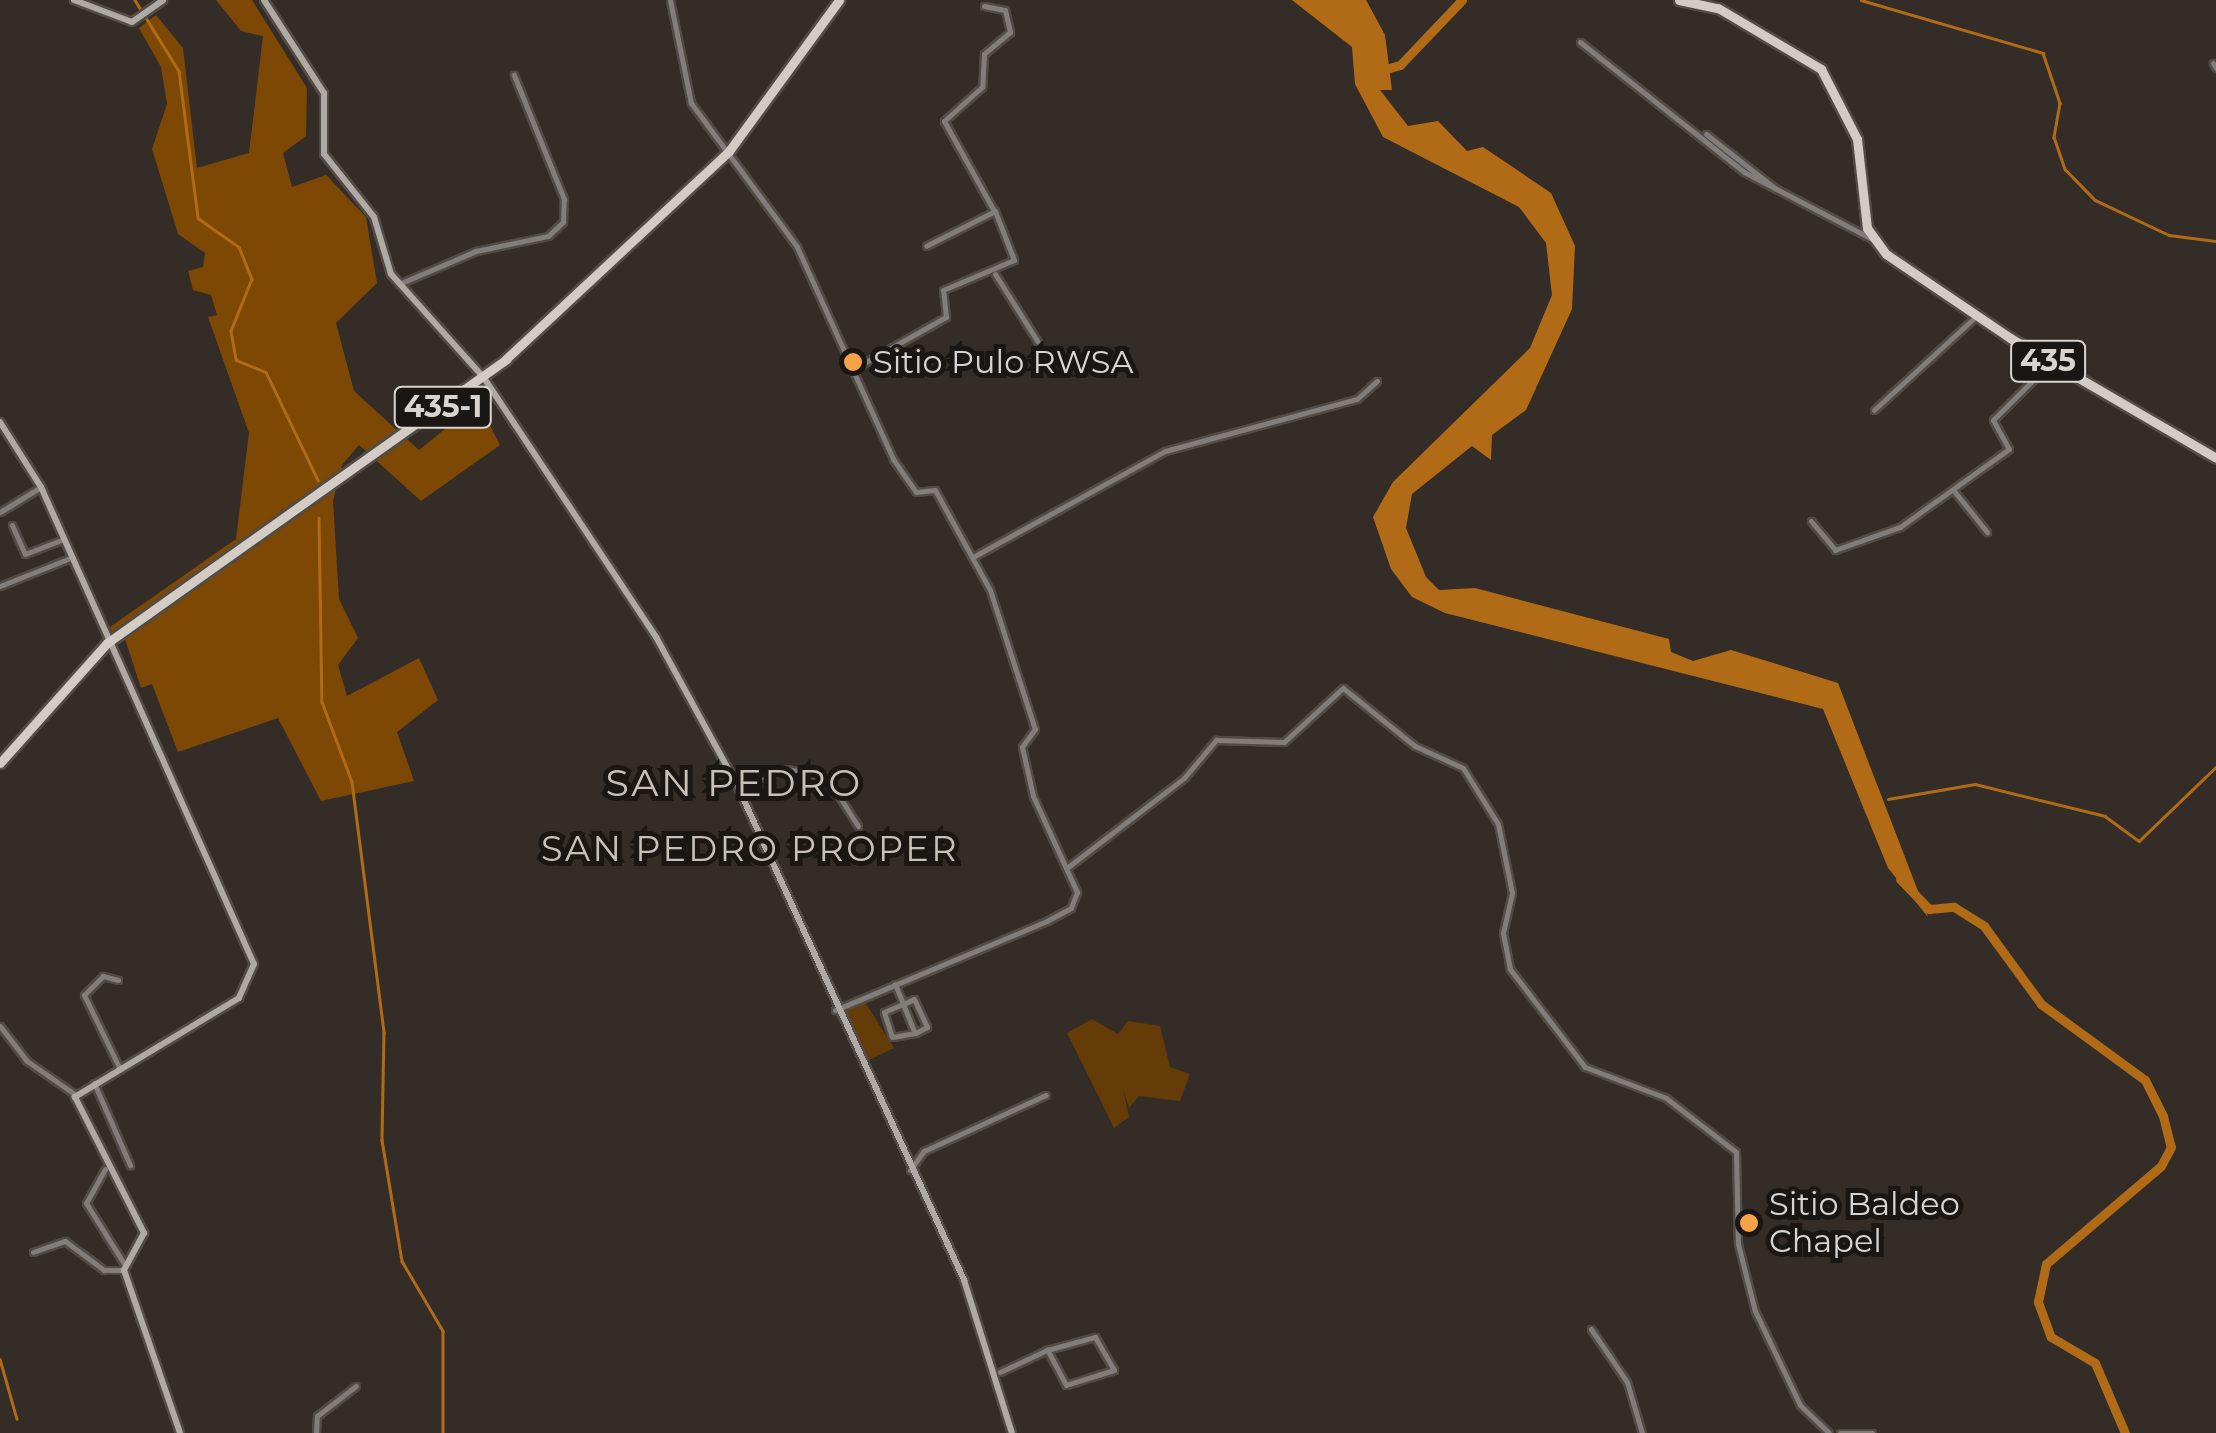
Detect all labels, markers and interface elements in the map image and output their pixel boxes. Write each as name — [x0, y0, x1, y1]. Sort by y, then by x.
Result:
road number: 435 — [2008, 336, 2088, 386]
place label: Sitio Pulo RWSA — [873, 343, 1133, 381]
marker: Sitio Pulo RWSA — [842, 351, 864, 373]
road number: 435-1 — [393, 382, 493, 432]
district label: SAN PEDRO — [605, 760, 863, 806]
district label: SAN PEDRO PROPER — [541, 828, 959, 870]
place label: Sitio Baldeo Chapel — [1769, 1186, 1960, 1261]
marker: Sitio Baldeo Chapel — [1738, 1212, 1760, 1234]

